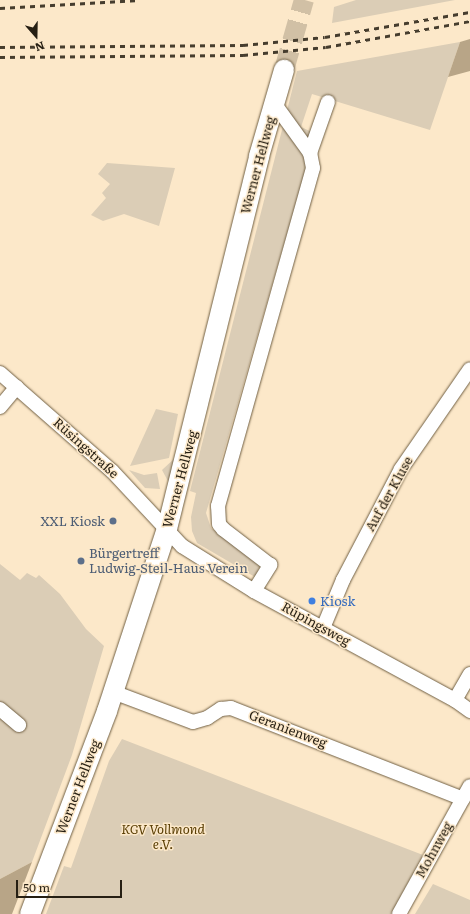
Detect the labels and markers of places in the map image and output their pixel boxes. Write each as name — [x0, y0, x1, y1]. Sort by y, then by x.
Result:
place label: XXL Kiosk — [40, 513, 105, 529]
marker: XXL Kiosk — [108, 516, 118, 526]
place label: Bürgertreff Ludwig-Steil-Haus Verein — [89, 546, 248, 577]
marker: Bürgertreff Ludwig-Steil-Haus Verein — [76, 556, 86, 566]
place label: Kiosk — [320, 593, 355, 609]
marker: Kiosk — [307, 596, 317, 606]

